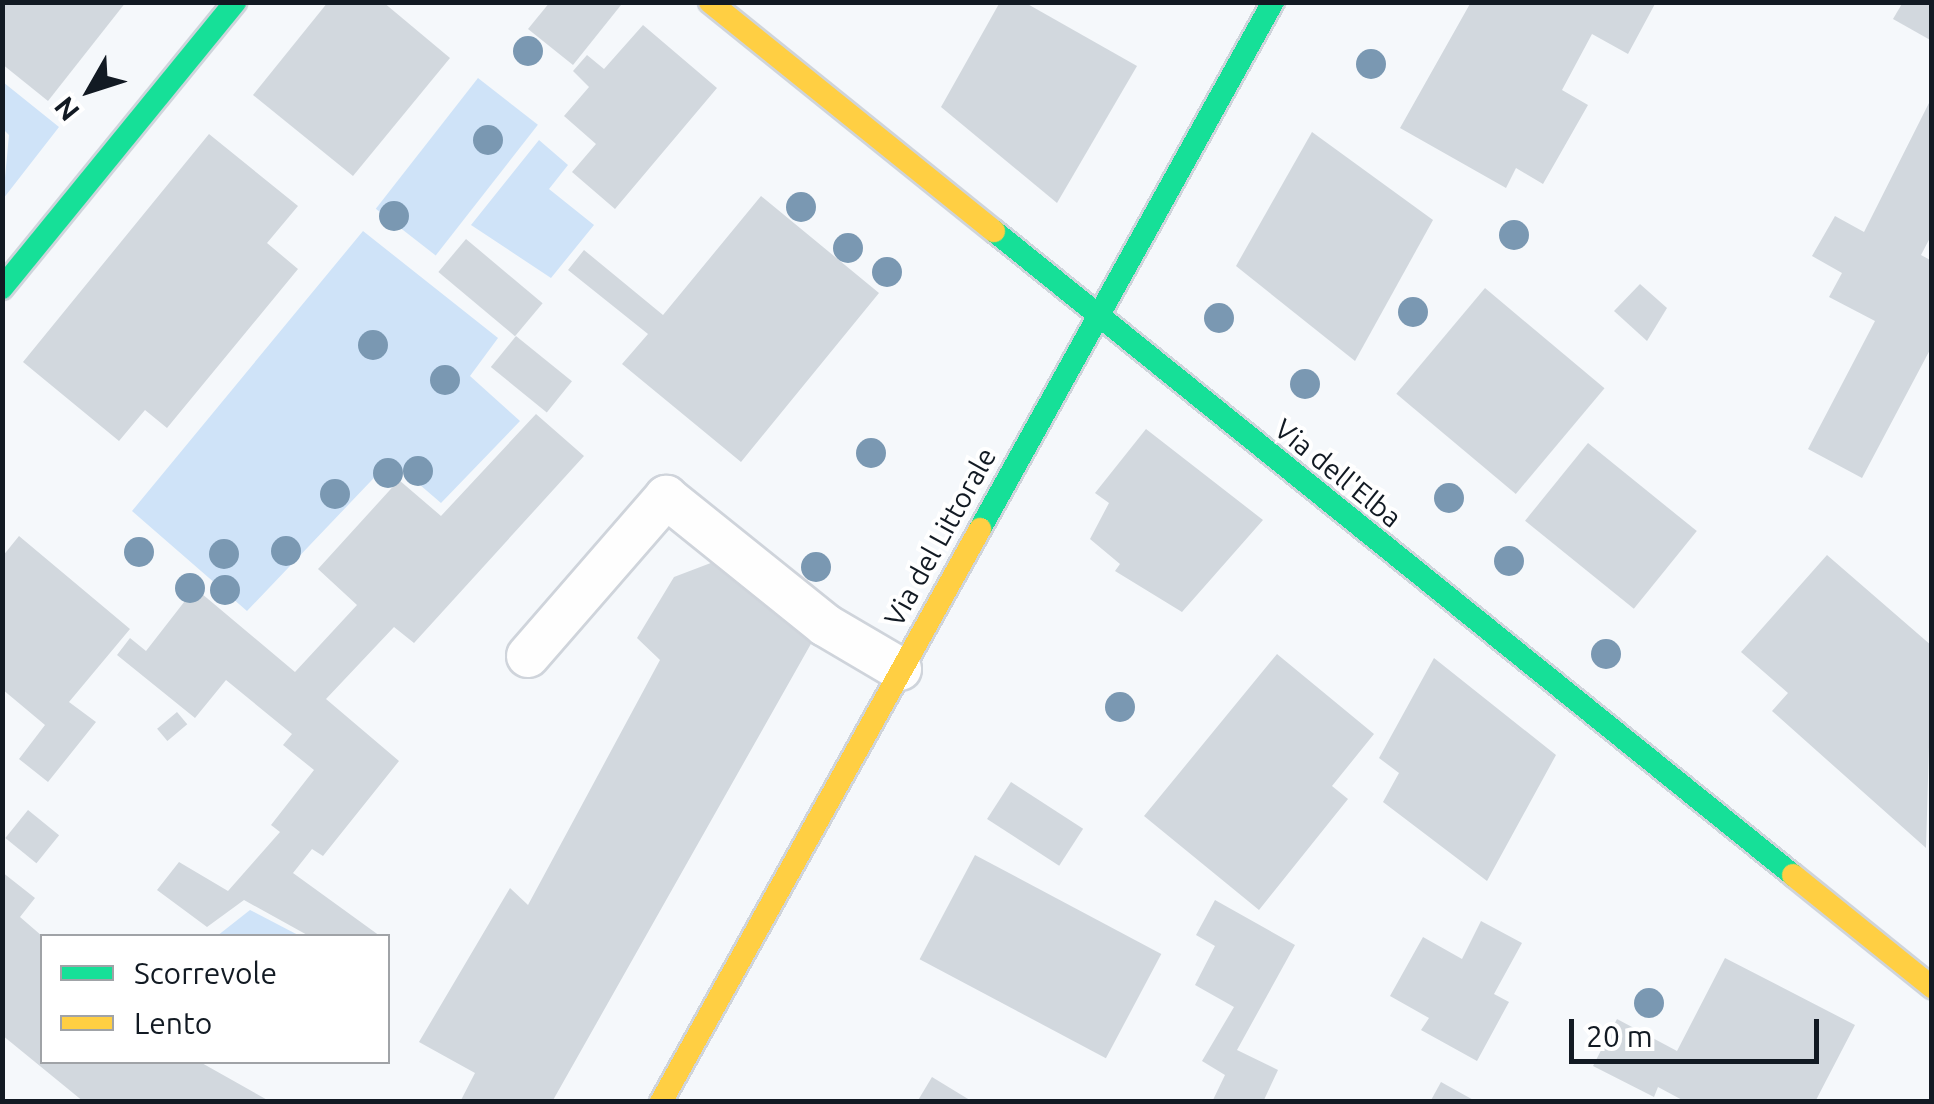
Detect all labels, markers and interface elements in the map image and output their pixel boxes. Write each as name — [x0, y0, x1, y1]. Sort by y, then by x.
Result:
north arrow — [40, 40, 140, 140]
text: N — [48, 91, 85, 127]
street label: Via dell'Elba — [1268, 412, 1408, 534]
street label: Via del Littorale — [877, 442, 1003, 632]
legend — [40, 934, 390, 1064]
text: Scorrevole — [134, 956, 277, 990]
scale bar — [1574, 999, 1824, 1061]
text: Lento — [134, 1006, 212, 1040]
text: 20 m — [1586, 1019, 1653, 1053]

